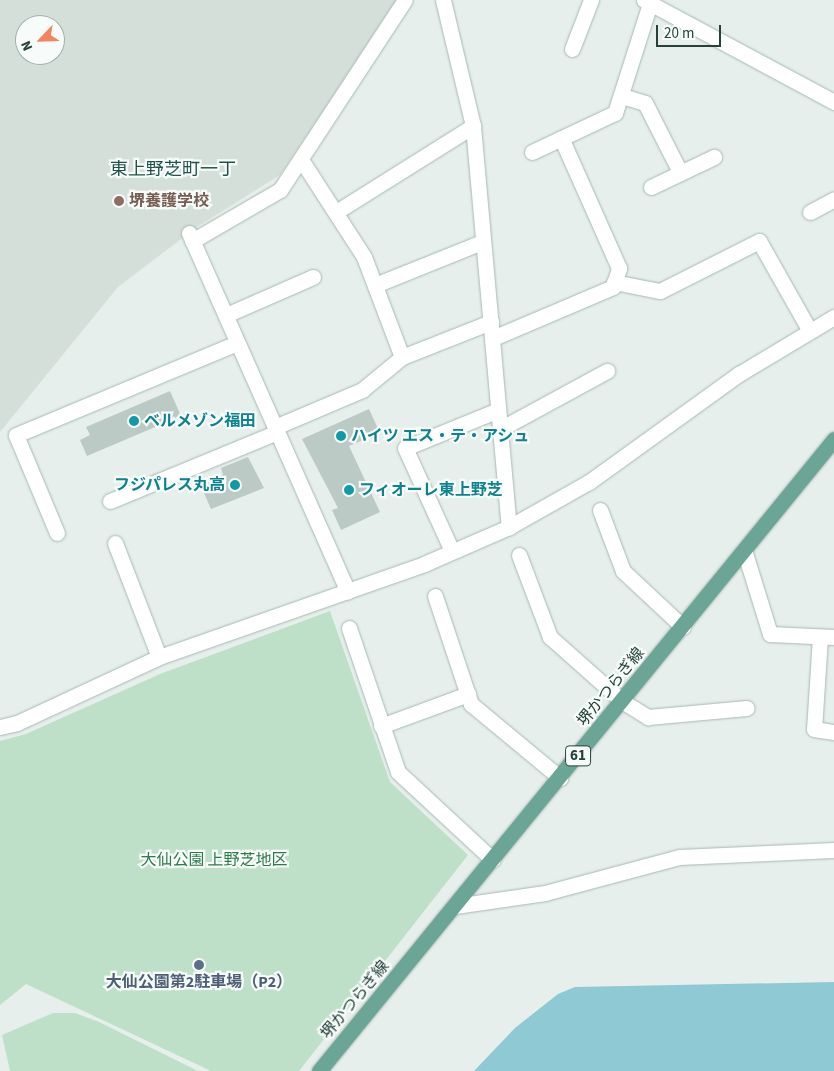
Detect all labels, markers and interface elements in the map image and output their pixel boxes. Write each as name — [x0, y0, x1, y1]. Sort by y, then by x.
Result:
north arrow — [15, 15, 65, 65]
scale bar — [659, 15, 724, 47]
text: 20 m — [664, 23, 694, 44]
text: N — [16, 37, 38, 54]
district label: 東上野芝町一丁 — [110, 159, 236, 181]
place label: 堺養護学校 — [129, 191, 209, 211]
marker: 堺養護学校 — [113, 195, 125, 207]
place label: ベルメゾン福田 — [144, 411, 256, 431]
marker: ベルメゾン福田 — [128, 415, 140, 427]
place label: ハイツ エス・テ・アシュ — [351, 426, 530, 446]
marker: ハイツ エス・テ・アシュ — [335, 430, 347, 442]
place label: フジパレス丸高 — [113, 475, 225, 495]
marker: フジパレス丸高 — [229, 479, 241, 491]
place label: フィオーレ東上野芝 — [359, 480, 503, 500]
marker: フィオーレ東上野芝 — [343, 484, 355, 496]
street label: 堺かつらぎ線 — [573, 644, 649, 730]
road number: 61 — [564, 744, 592, 768]
park label: 大仙公園 上野芝地区 — [140, 850, 288, 870]
street label: 堺かつらぎ線 — [317, 957, 393, 1043]
marker: 大仙公園第2駐車場（P2） — [193, 959, 205, 971]
place label: 大仙公園第2駐車場（P2） — [106, 972, 292, 992]

